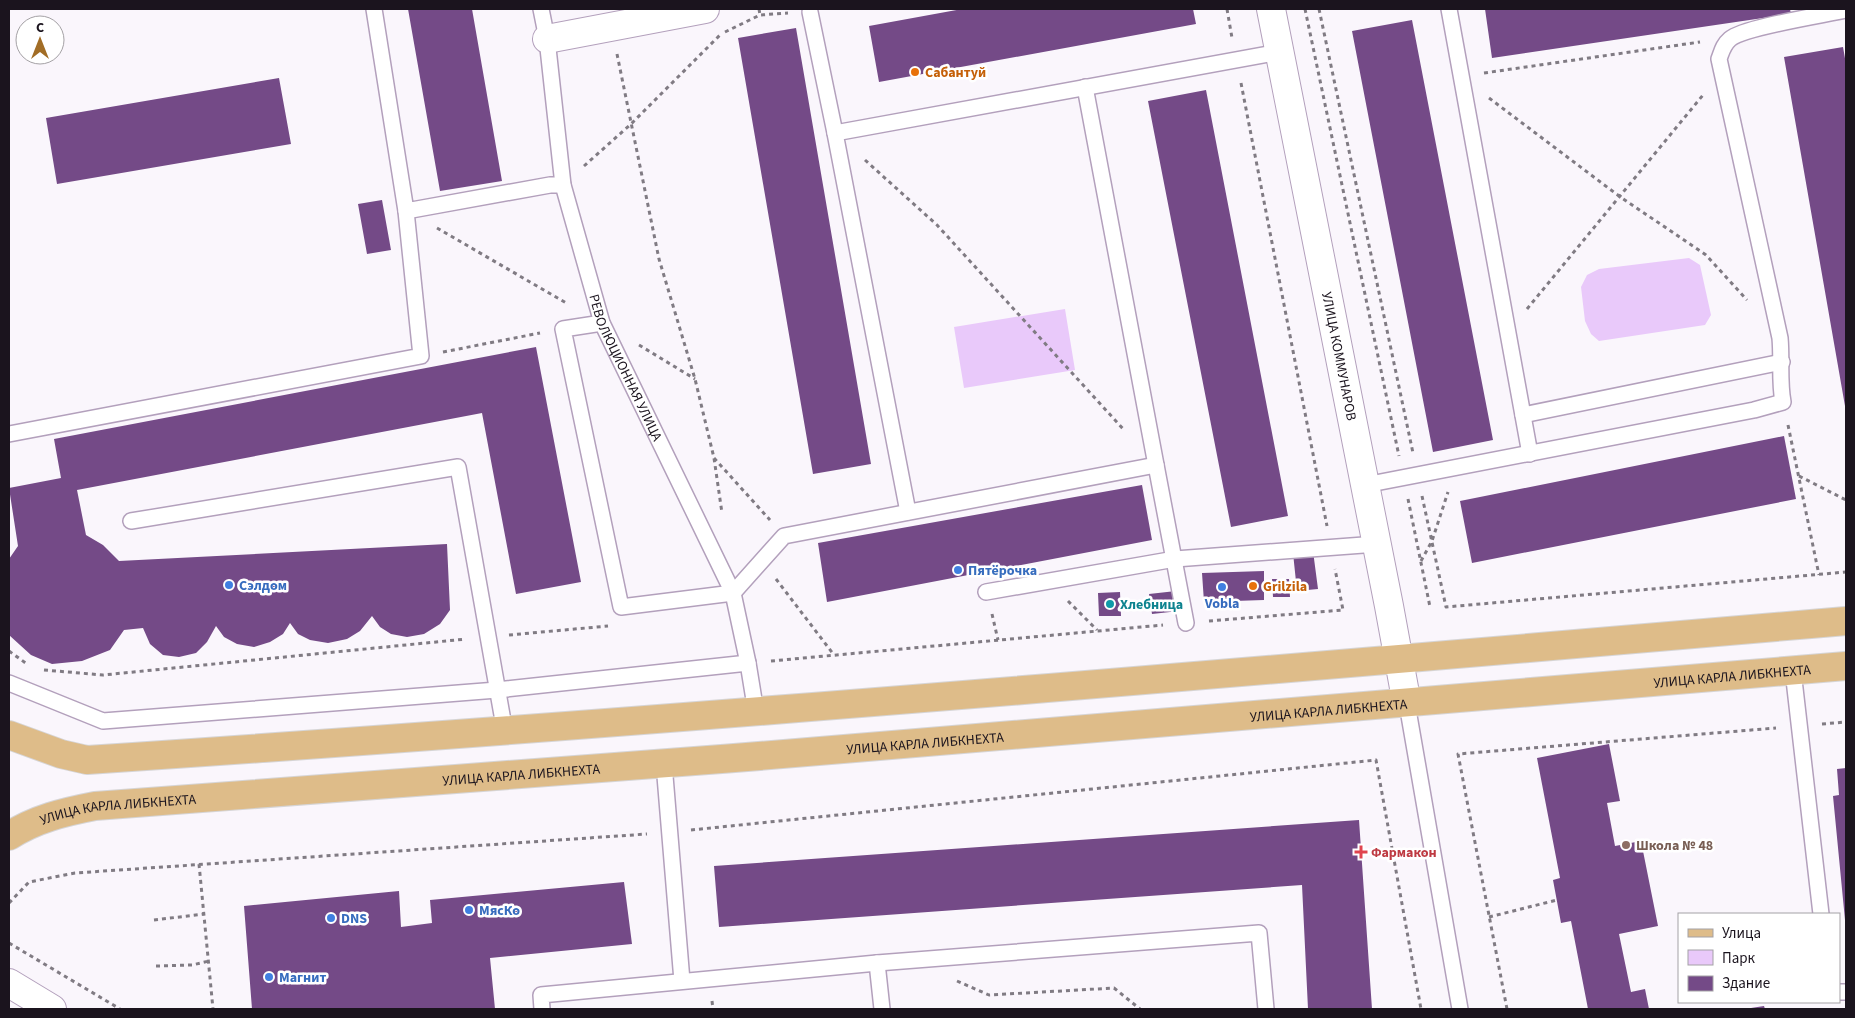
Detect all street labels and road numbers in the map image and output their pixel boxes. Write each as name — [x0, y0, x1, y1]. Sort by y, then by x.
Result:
street label: УЛИЦА КОММУНАРОВ — [1316, 290, 1361, 423]
street label: РЕВОЛЮЦИОННАЯ УЛИЦА — [583, 292, 667, 445]
street label: УЛИЦА КАРЛА ЛИБКНЕХТА — [1653, 660, 1812, 694]
street label: УЛИЦА КАРЛА ЛИБКНЕХТА — [1249, 695, 1409, 728]
street label: УЛИЦА КАРЛА ЛИБКНЕХТА — [846, 728, 1005, 760]
street label: УЛИЦА КАРЛА ЛИБКНЕХТА — [442, 759, 601, 791]
street label: УЛИЦА КАРЛА ЛИБКНЕХТА — [37, 790, 197, 831]

